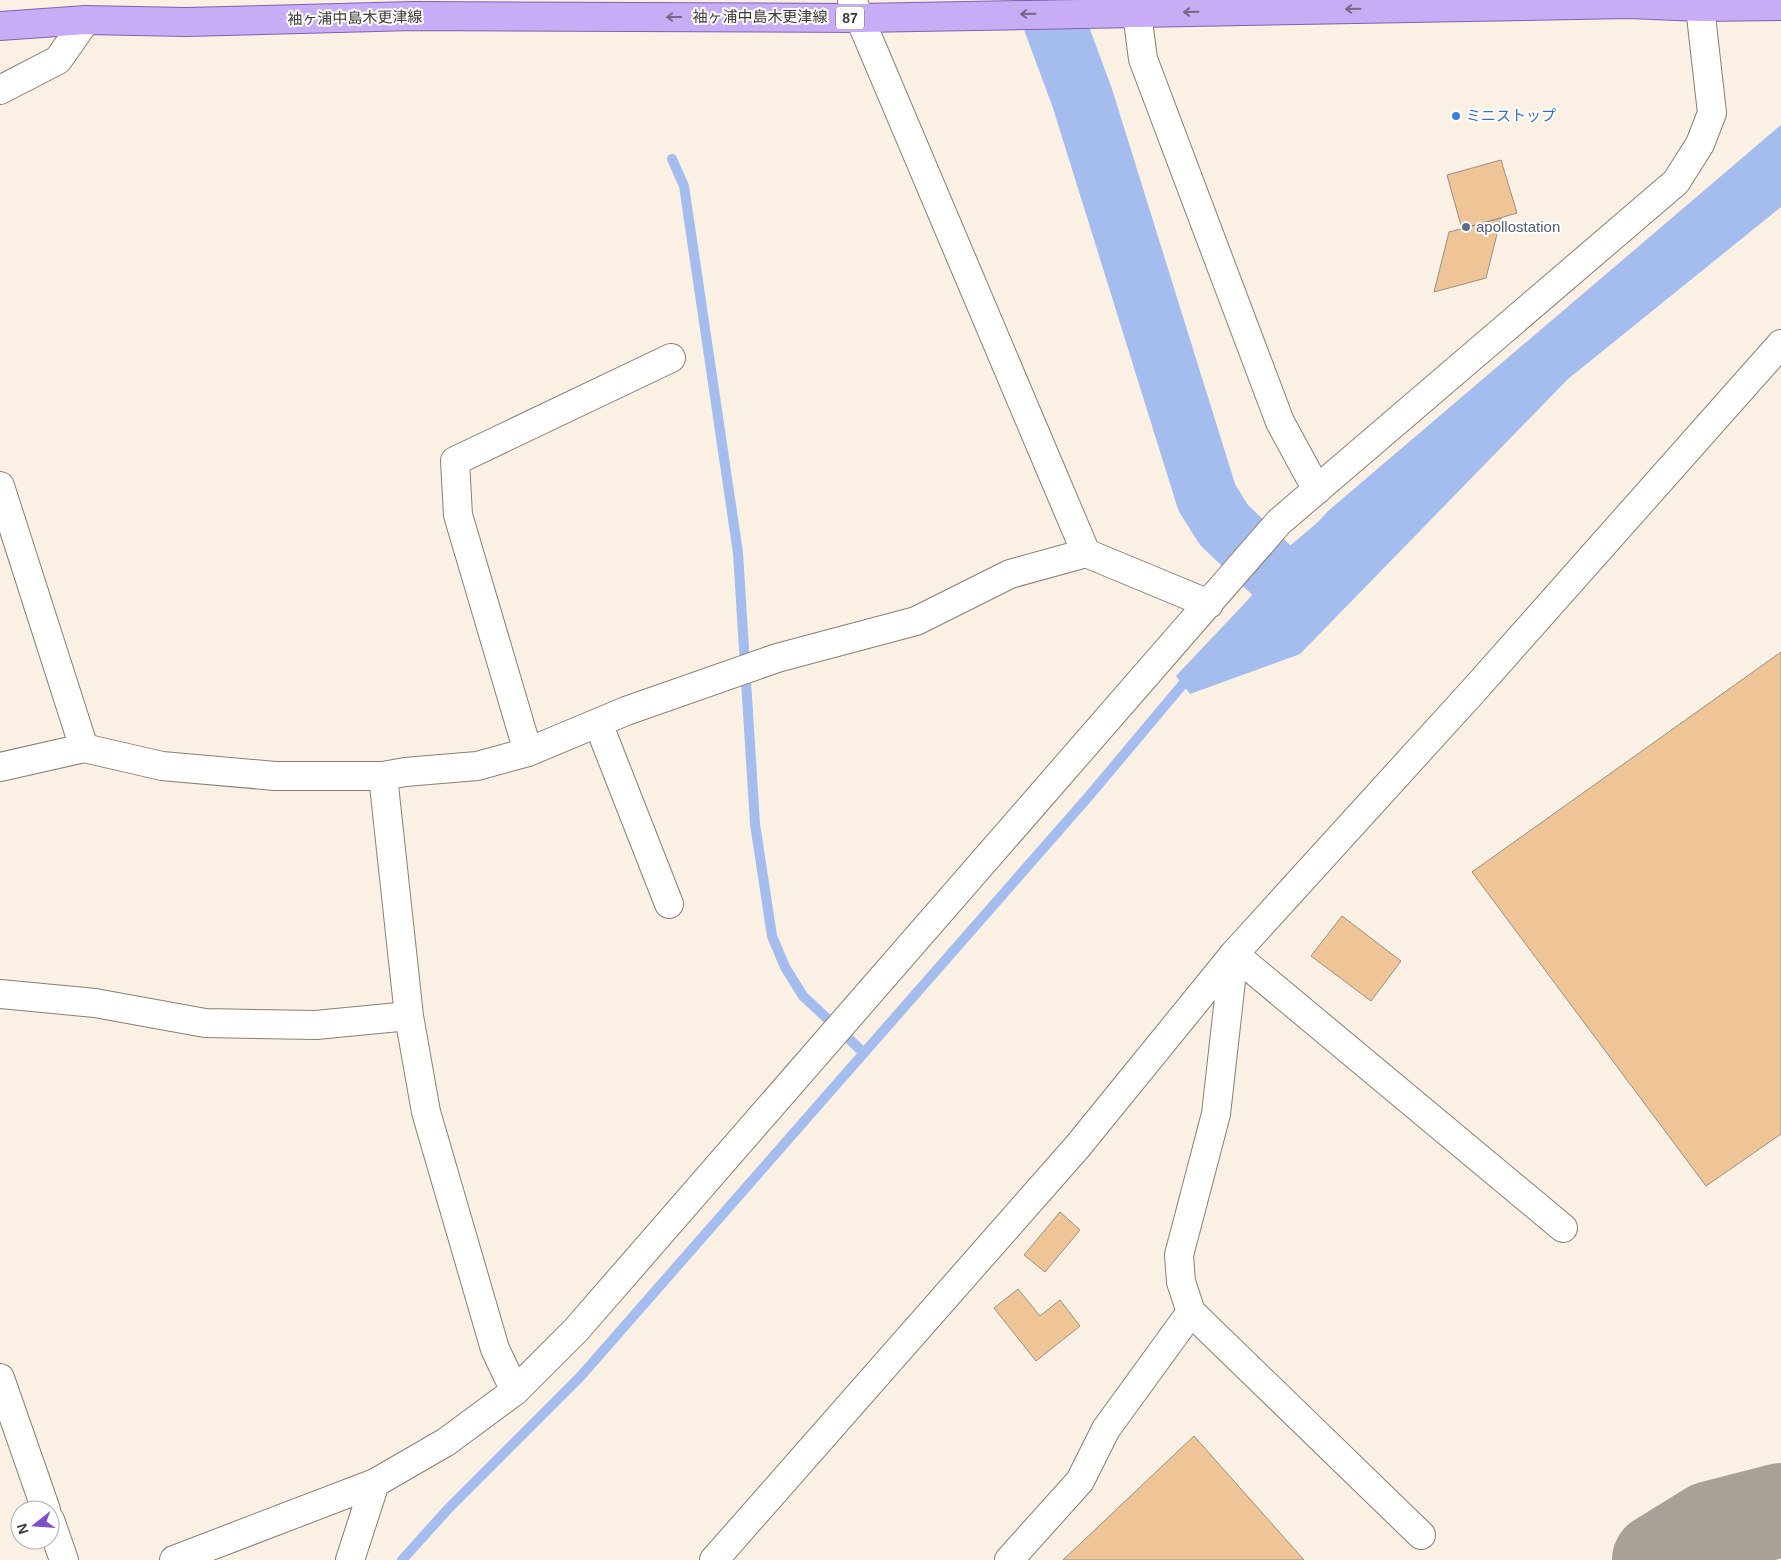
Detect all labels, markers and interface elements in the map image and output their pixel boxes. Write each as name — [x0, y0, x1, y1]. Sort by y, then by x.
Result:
one-way arrow — [1346, 4, 1362, 14]
road number: 87 — [836, 7, 864, 30]
one-way arrow — [1183, 7, 1200, 17]
street label: 袖ヶ浦中島木更津線 — [287, 8, 423, 27]
street label: 袖ヶ浦中島木更津線 — [692, 8, 828, 25]
one-way arrow — [1021, 10, 1037, 19]
one-way arrow — [666, 12, 682, 22]
place label: ミニストップ — [1466, 107, 1556, 124]
marker: ミニストップ — [1450, 110, 1462, 122]
place label: apollostation — [1476, 218, 1560, 235]
marker: apollostation — [1460, 221, 1472, 233]
north arrow — [10, 1500, 60, 1550]
text: N — [13, 1522, 32, 1536]

